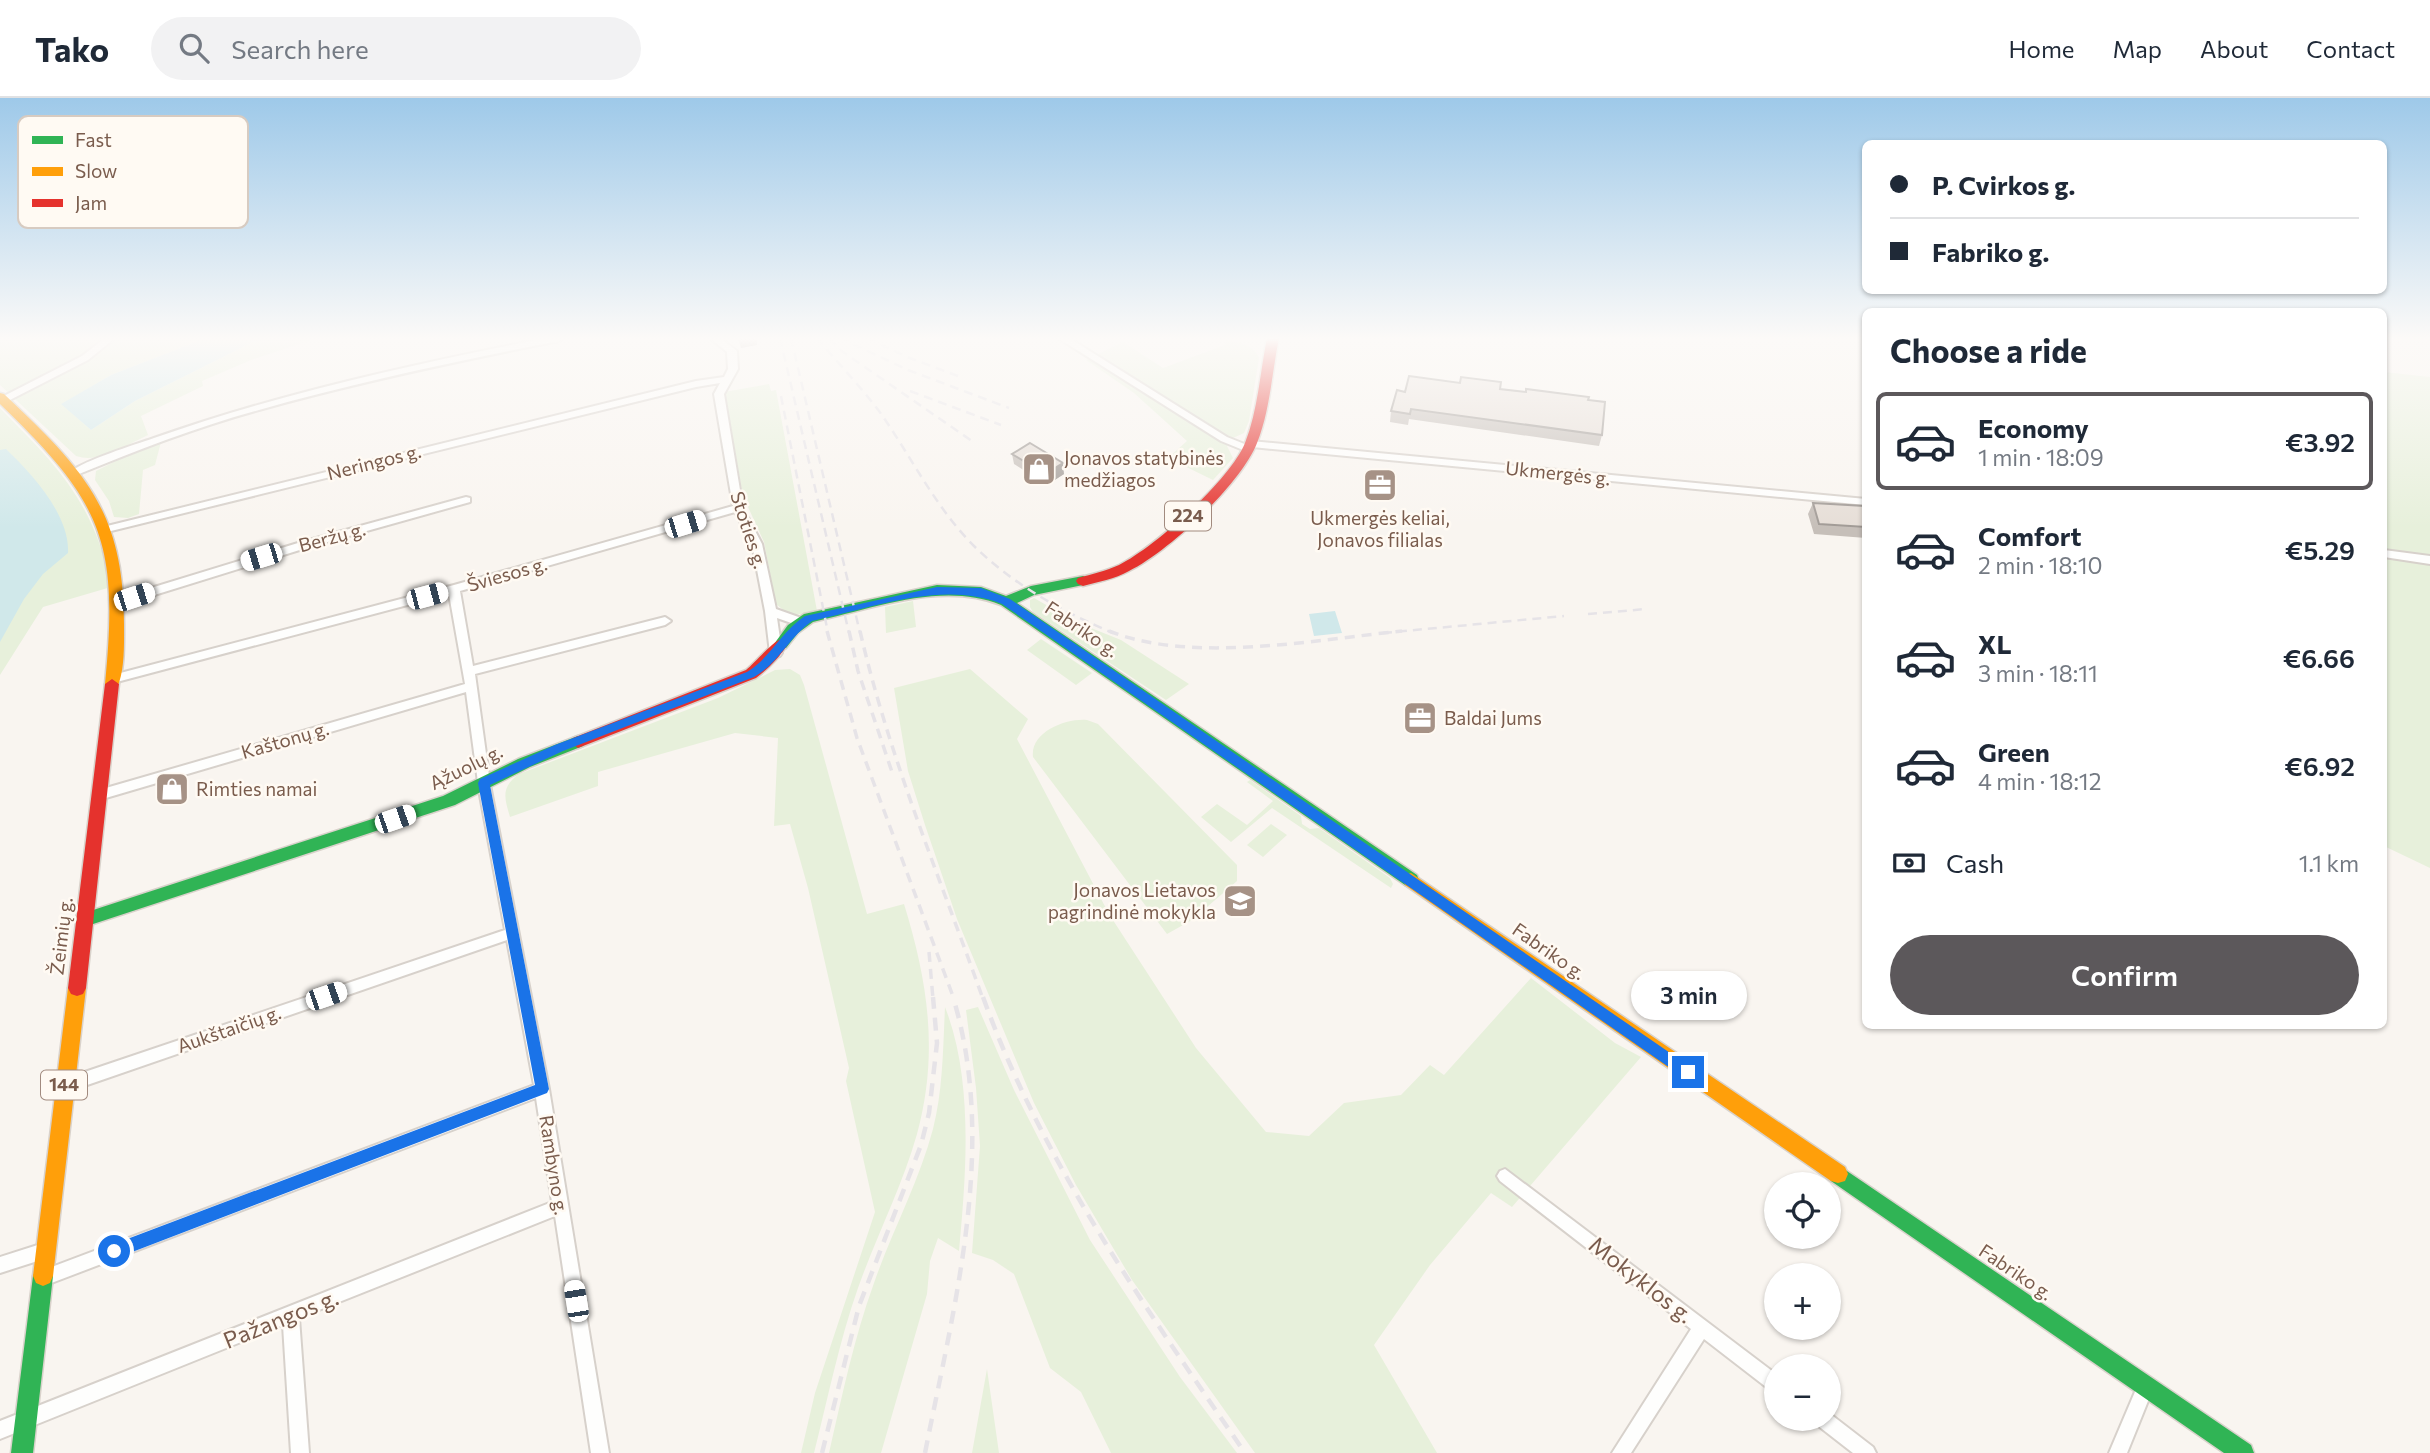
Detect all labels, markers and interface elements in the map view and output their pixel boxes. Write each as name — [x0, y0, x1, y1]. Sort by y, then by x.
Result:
search box — [151, 17, 641, 80]
text: Tako — [35, 28, 109, 69]
icon: search — [175, 29, 213, 67]
text: Search here — [231, 33, 369, 64]
text: Home — [2009, 34, 2075, 63]
text: Map — [2113, 34, 2162, 63]
text: About — [2200, 34, 2268, 63]
text: Contact — [2306, 34, 2395, 63]
legend — [18, 116, 248, 228]
text: Fast — [75, 128, 112, 151]
text: Slow — [75, 159, 117, 182]
text: P. Cvirkos g. — [1932, 169, 2075, 200]
text: Jam — [75, 191, 107, 214]
text: Fabriko g. — [1932, 236, 2049, 267]
text: Choose a ride — [1890, 330, 2087, 370]
icon: car — [1894, 410, 1957, 473]
text: Economy — [1978, 412, 2089, 443]
text: €3.92 — [2285, 426, 2355, 457]
street label: Neringos g. — [325, 439, 423, 484]
text: 1 min · 18:09 — [1978, 443, 2104, 471]
place label: Jonavos statybinės medžiagos — [1064, 446, 1224, 491]
shop icon: Jonavos statybinės medžiagos — [1020, 450, 1058, 488]
street label: Ukmergės g. — [1504, 456, 1612, 489]
office icon: Ukmergės keliai, Jonavos filialas — [1361, 466, 1399, 504]
street label: Stoties g. — [726, 488, 773, 571]
road number: 224 — [1165, 502, 1211, 530]
place label: Ukmergės keliai, Jonavos filialas — [1310, 506, 1450, 551]
car — [662, 508, 709, 540]
street label: Beržų g. — [296, 517, 368, 556]
icon: car — [1894, 518, 1957, 581]
text: Comfort — [1978, 520, 2081, 551]
text: €5.29 — [2285, 534, 2355, 565]
car — [238, 541, 285, 573]
street label: Šviesos g. — [464, 550, 550, 596]
text: 2 min · 18:10 — [1978, 551, 2103, 579]
car — [404, 580, 451, 612]
car — [111, 581, 158, 613]
street label: Fabriko g. — [1041, 596, 1123, 662]
icon: car — [1894, 626, 1957, 689]
text: XL — [1978, 628, 2012, 659]
text: €6.66 — [2283, 642, 2355, 673]
text: 3 min · 18:11 — [1978, 659, 2098, 687]
office icon: Baldai Jums — [1401, 699, 1439, 737]
place label: Baldai Jums — [1444, 706, 1542, 729]
street label: Kaštonų g. — [238, 716, 331, 763]
icon: car — [1894, 734, 1957, 797]
text: Green — [1978, 736, 2050, 767]
street label: Ąžuolų g. — [426, 739, 506, 794]
text: €6.92 — [2284, 750, 2355, 781]
text: 4 min · 18:12 — [1978, 767, 2101, 795]
shop icon: Rimties namai — [153, 770, 191, 808]
place label: Rimties namai — [196, 777, 317, 800]
car — [372, 802, 419, 836]
icon: cash — [1890, 844, 1928, 882]
text: Cash — [1946, 847, 2004, 878]
text: 1.1 km — [2299, 849, 2359, 877]
place label: Jonavos Lietavos pagrindinė mokykla — [1048, 878, 1216, 923]
school or university icon: Jonavos Lietavos pagrindinė mokykla — [1221, 882, 1259, 920]
street label: Žeimių g. — [44, 896, 77, 976]
street label: Fabriko g. — [1508, 917, 1590, 984]
button: Confirm — [1890, 935, 2359, 1015]
callout: 3 min — [1630, 970, 1746, 1020]
car — [303, 979, 350, 1013]
text: 3 min — [1660, 981, 1718, 1009]
street label: Aukštaičių g. — [174, 1000, 284, 1057]
route end — [1672, 1056, 1704, 1088]
road number: 144 — [41, 1070, 87, 1100]
street label: Rambyno g. — [535, 1113, 574, 1216]
map controls — [1764, 1172, 1841, 1431]
button: locate — [1764, 1172, 1841, 1249]
street label: Mokyklos g. — [1584, 1230, 1699, 1329]
route start — [98, 1235, 130, 1267]
street label: Fabriko g. — [1975, 1239, 2057, 1305]
button: + — [1764, 1263, 1841, 1340]
car — [563, 1279, 590, 1323]
street label: Pažangos g. — [219, 1282, 342, 1354]
button: − — [1764, 1354, 1841, 1431]

